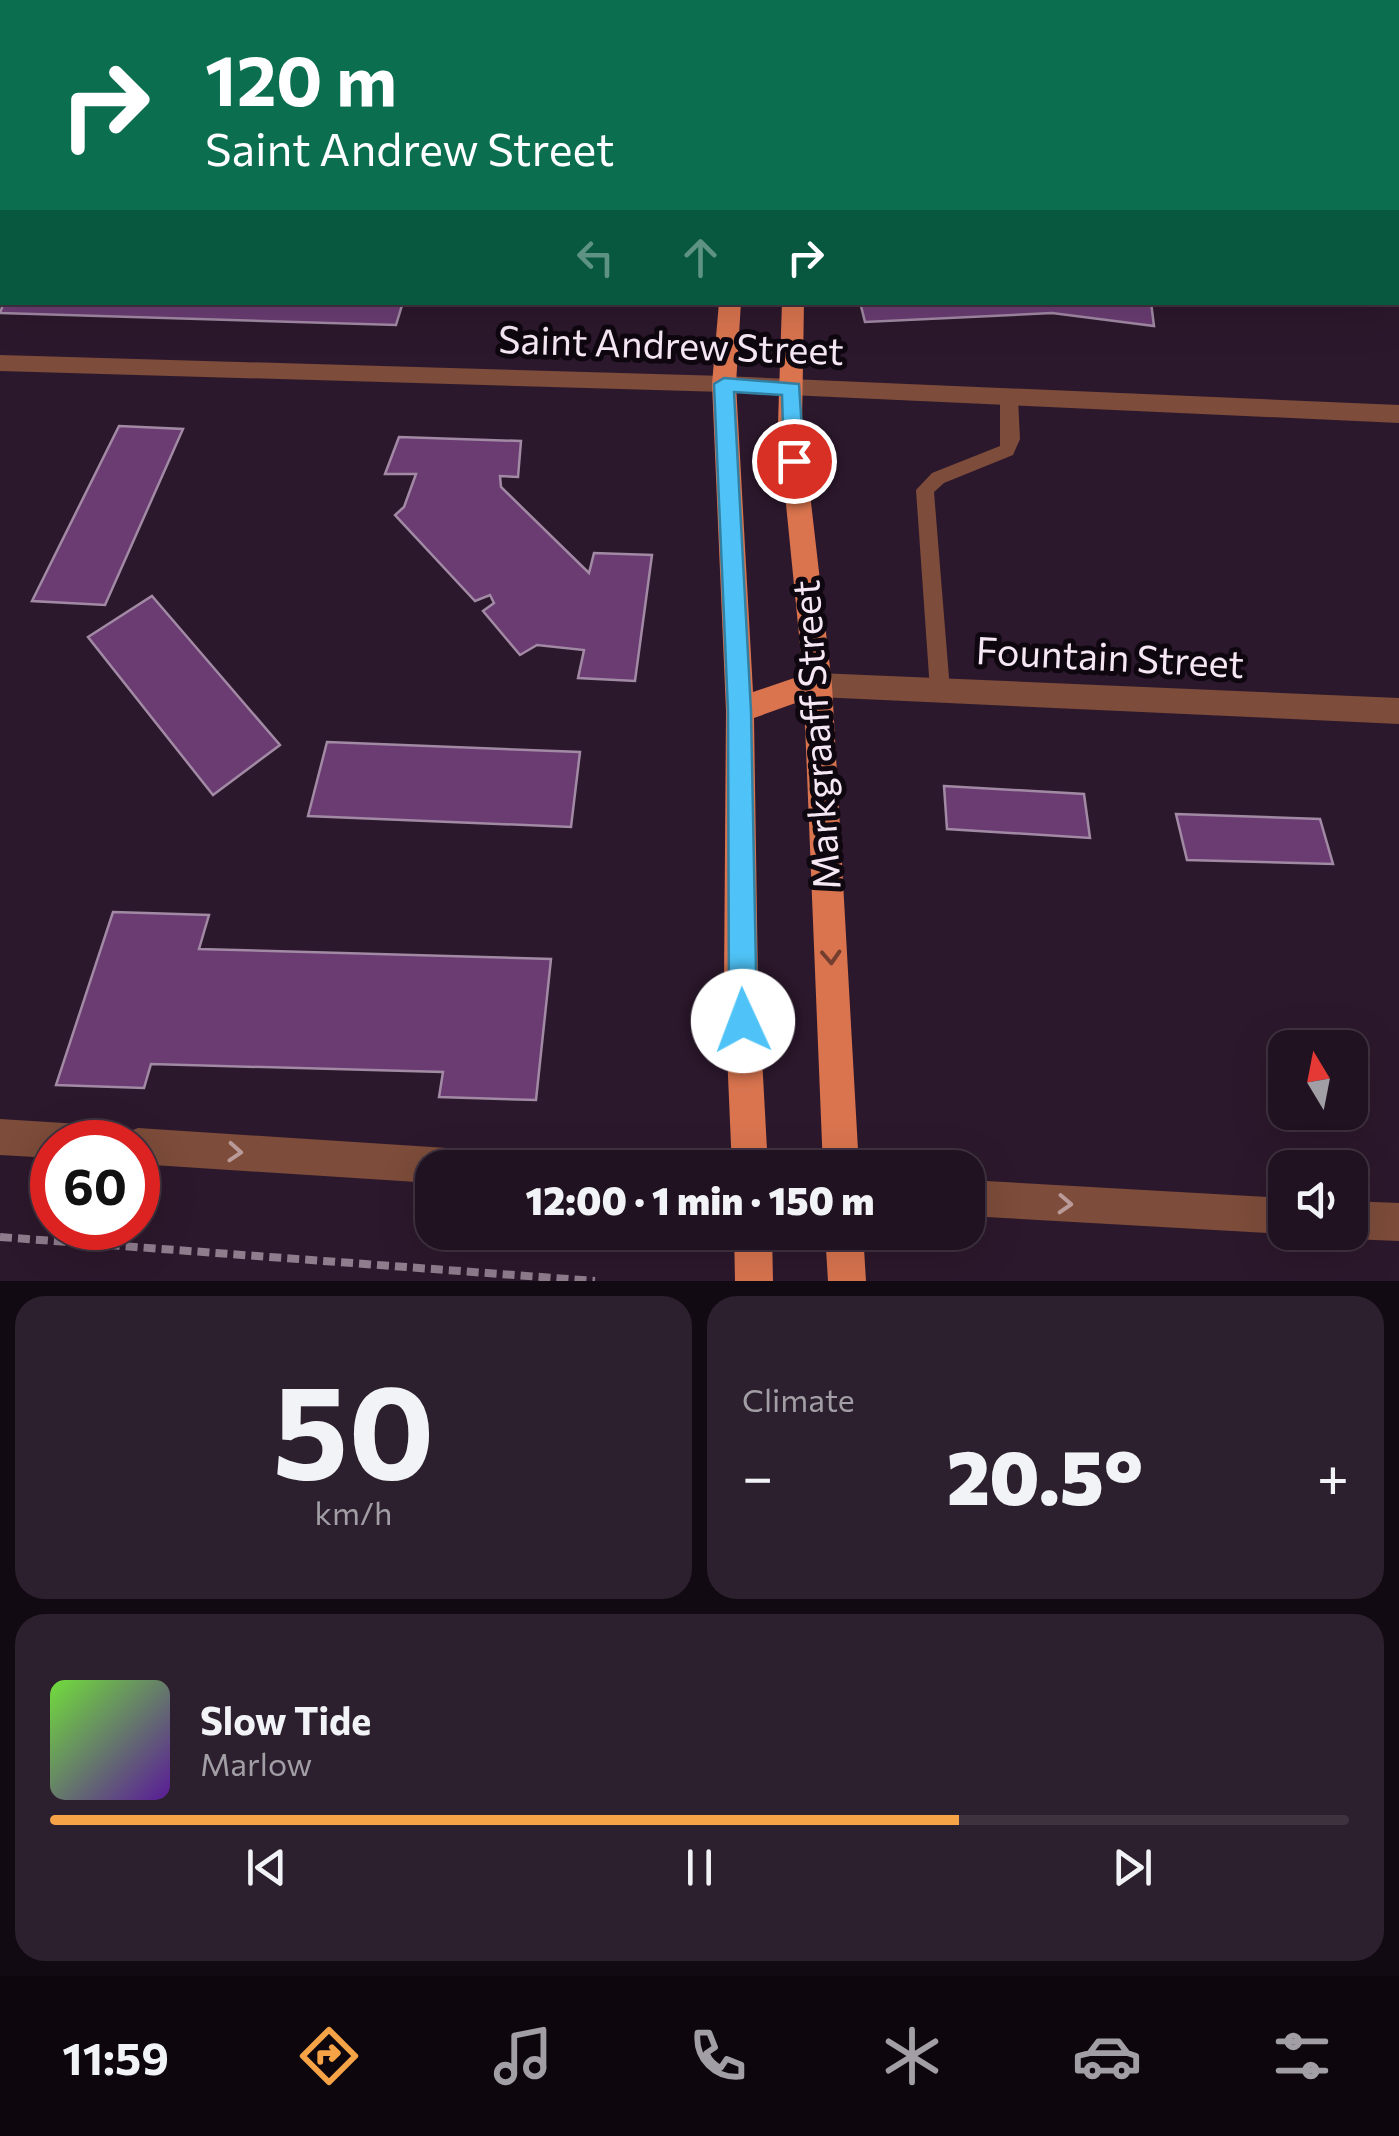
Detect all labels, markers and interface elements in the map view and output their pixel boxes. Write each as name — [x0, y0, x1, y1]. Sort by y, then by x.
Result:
text: 120 m — [205, 35, 397, 120]
icon: right — [40, 40, 170, 170]
text: Saint Andrew Street — [205, 120, 614, 175]
icon: left — [568, 230, 623, 285]
icon: ahead — [673, 230, 728, 285]
icon: right — [778, 230, 833, 285]
street label: Saint Andrew Street — [498, 314, 845, 373]
pin — [752, 419, 837, 504]
icon: arrive — [767, 434, 822, 489]
street label: Markgraaff Street — [780, 579, 849, 892]
street label: Fountain Street — [975, 625, 1245, 686]
one-way arrow — [820, 950, 841, 966]
position arrow — [691, 969, 795, 1073]
north arrow — [1268, 1030, 1368, 1130]
map controls — [1268, 1030, 1368, 1250]
speed limit sign: 60 — [30, 1120, 160, 1250]
one-way arrow — [227, 1141, 243, 1162]
button: sound — [1268, 1150, 1368, 1250]
text: 12:00 · 1 min · 150 m — [526, 1176, 874, 1223]
one-way arrow — [1057, 1193, 1073, 1214]
text: 50 — [272, 1347, 435, 1506]
text: Climate — [742, 1379, 855, 1419]
text: 20.5° — [947, 1429, 1143, 1520]
text: − — [742, 1441, 773, 1508]
text: + — [1317, 1441, 1349, 1508]
text: km/h — [315, 1492, 392, 1532]
text: Slow Tide — [200, 1696, 371, 1743]
text: Marlow — [200, 1743, 312, 1783]
icon: previous — [239, 1840, 294, 1895]
icon: pause — [672, 1840, 727, 1895]
icon: next — [1105, 1840, 1160, 1895]
icon: directions — [294, 2021, 364, 2091]
icon: music — [488, 2021, 558, 2091]
icon: phone — [683, 2021, 753, 2091]
icon: climate — [877, 2021, 947, 2091]
icon: car — [1072, 2021, 1142, 2091]
icon: filters — [1267, 2021, 1337, 2091]
text: 11:59 — [62, 2029, 169, 2084]

